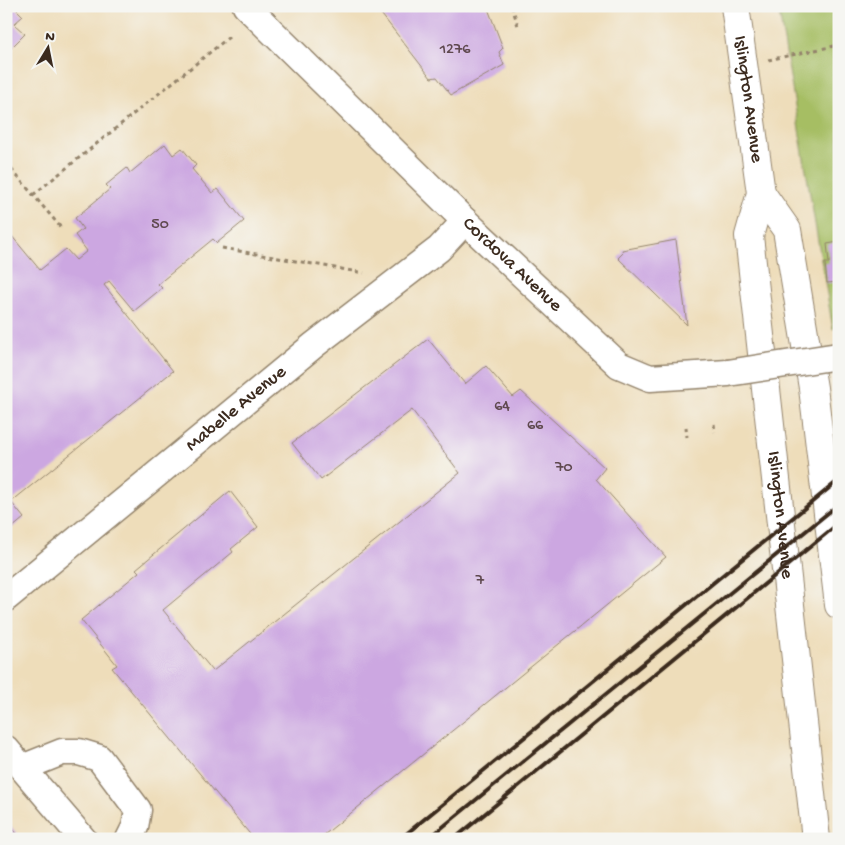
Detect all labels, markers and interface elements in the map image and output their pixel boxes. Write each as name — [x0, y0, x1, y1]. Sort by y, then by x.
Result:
north arrow — [22, 22, 72, 72]
text: N — [44, 28, 56, 47]
street label: Islington Avenue — [728, 34, 768, 164]
house number: 1276 — [439, 41, 471, 60]
street label: Cordova Avenue — [457, 212, 567, 317]
house number: 50 — [151, 216, 169, 235]
street label: Mabelle Avenue — [181, 361, 291, 457]
house number: 64 — [494, 398, 510, 417]
house number: 66 — [527, 417, 544, 436]
street label: Islington Avenue — [761, 450, 799, 580]
house number: 70 — [554, 459, 573, 478]
house number: 7 — [475, 572, 485, 591]

